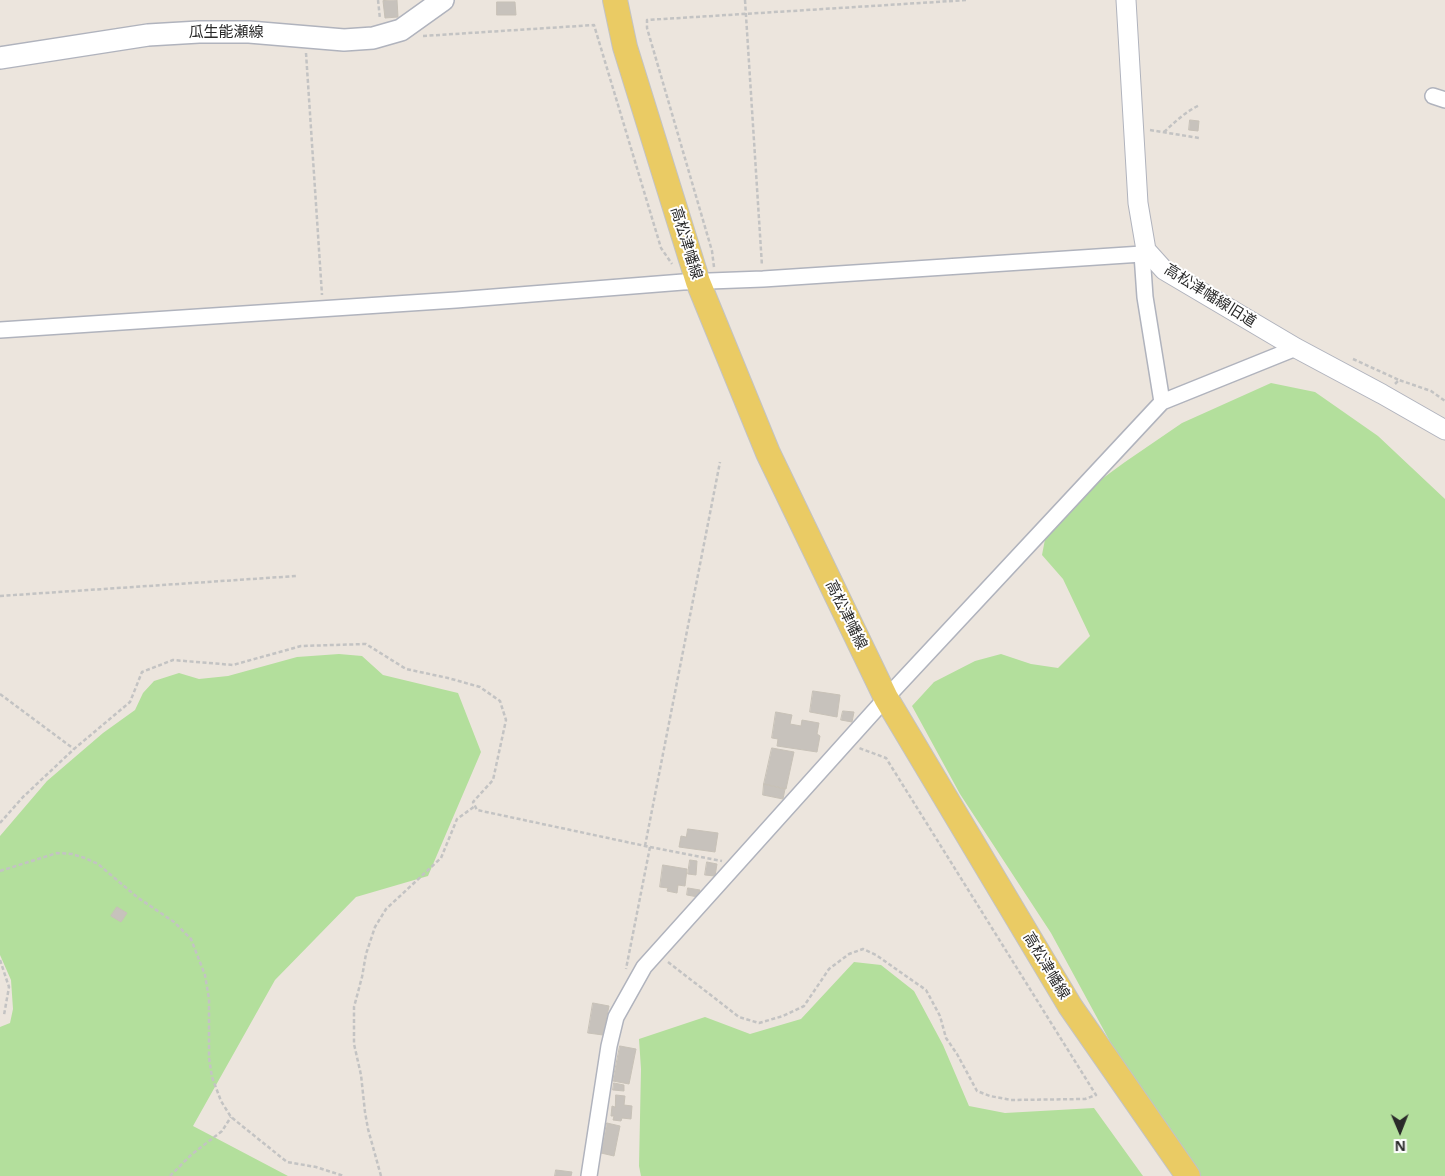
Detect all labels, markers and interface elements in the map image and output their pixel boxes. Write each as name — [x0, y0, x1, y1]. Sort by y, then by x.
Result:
street label: 瓜生能瀬線 — [189, 24, 263, 42]
street label: 高松津幡線 — [666, 205, 706, 281]
street label: 高松津幡線旧道 — [1161, 261, 1259, 331]
street label: 高松津幡線 — [821, 577, 871, 653]
street label: 高松津幡線 — [1019, 929, 1073, 1003]
north arrow — [1375, 1106, 1425, 1156]
text: N — [1394, 1137, 1406, 1156]

